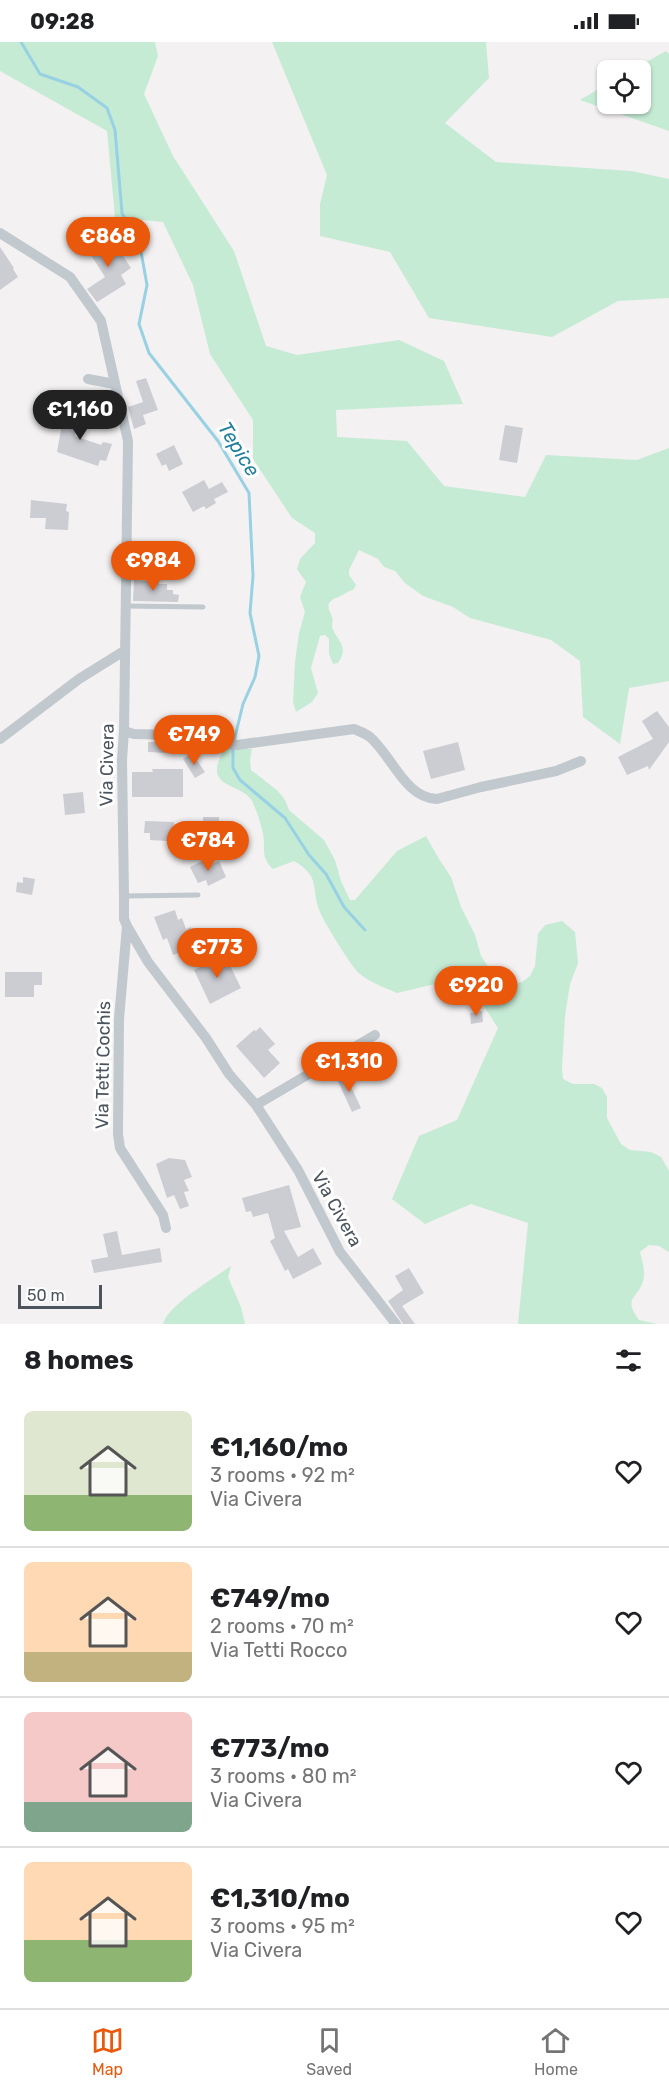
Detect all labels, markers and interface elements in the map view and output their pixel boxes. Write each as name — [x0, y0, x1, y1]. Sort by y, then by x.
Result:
text: 09:28 — [30, 8, 95, 35]
map controls — [597, 60, 651, 114]
button: locate — [597, 60, 651, 114]
pin: €868 — [72, 217, 144, 268]
text: €868 — [80, 224, 136, 248]
pin: €1,160 — [31, 390, 129, 441]
text: €1,160 — [47, 397, 113, 421]
water label: Tepice — [213, 417, 265, 481]
pin: €984 — [117, 541, 189, 592]
text: €984 — [125, 548, 181, 572]
pin: €749 — [158, 715, 230, 766]
text: €749 — [168, 722, 220, 746]
street label: Via Civera — [95, 723, 119, 807]
pin: €784 — [172, 821, 244, 872]
text: €784 — [181, 828, 235, 852]
pin: €773 — [181, 928, 253, 979]
text: €773 — [191, 935, 243, 959]
pin: €920 — [440, 966, 512, 1017]
text: €920 — [448, 973, 504, 997]
street label: Via Tetti Cochis — [91, 1001, 115, 1129]
pin: €1,310 — [300, 1042, 398, 1093]
text: €1,310 — [315, 1049, 383, 1073]
street label: Via Civera — [307, 1167, 367, 1251]
scale bar — [18, 1282, 102, 1310]
text: 50 m — [27, 1286, 65, 1305]
icon: filters — [612, 1344, 645, 1377]
text: 8 homes — [24, 1345, 134, 1376]
text: €1,160/mo — [210, 1432, 348, 1463]
icon: home — [72, 1435, 144, 1507]
icon: heart — [612, 1455, 645, 1488]
text: 3 rooms · 92 m² — [210, 1463, 355, 1487]
text: Via Civera — [210, 1487, 302, 1511]
text: €749/mo — [210, 1583, 330, 1614]
icon: home — [72, 1586, 144, 1658]
icon: heart — [612, 1606, 645, 1639]
text: 2 rooms · 70 m² — [210, 1614, 354, 1638]
text: Via Tetti Rocco — [210, 1638, 348, 1662]
text: €773/mo — [210, 1733, 329, 1764]
icon: home — [72, 1736, 144, 1808]
icon: heart — [612, 1756, 645, 1789]
text: 3 rooms · 80 m² — [210, 1764, 357, 1788]
text: Via Civera — [210, 1788, 302, 1812]
text: €1,310/mo — [210, 1883, 350, 1914]
icon: home — [72, 1886, 144, 1958]
icon: heart — [612, 1906, 645, 1939]
text: 3 rooms · 95 m² — [210, 1914, 355, 1938]
text: Via Civera — [210, 1938, 302, 1962]
tab: Map — [91, 2024, 124, 2079]
tab: Saved — [306, 2024, 352, 2079]
tab: Home — [534, 2024, 578, 2079]

